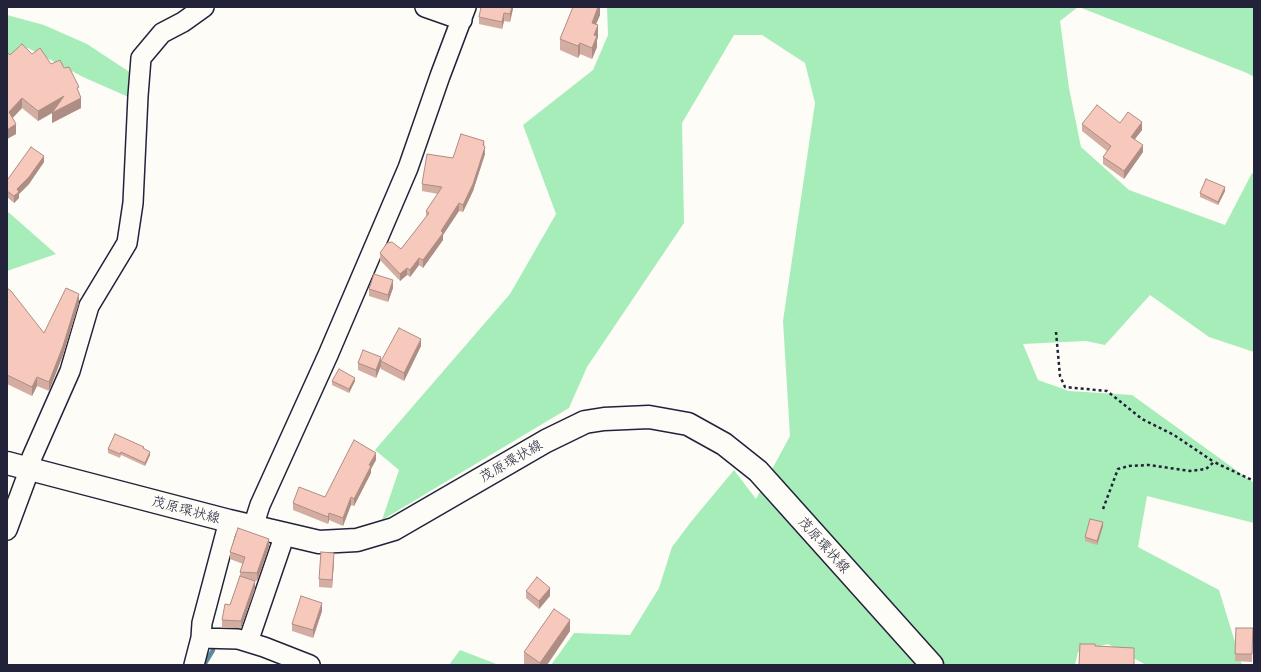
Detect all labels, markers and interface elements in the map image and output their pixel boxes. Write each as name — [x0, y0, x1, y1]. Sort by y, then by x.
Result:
street label: 茂原環状線 — [476, 436, 546, 486]
street label: 茂原環状線 — [150, 493, 222, 527]
street label: 茂原環状線 — [794, 513, 854, 577]

